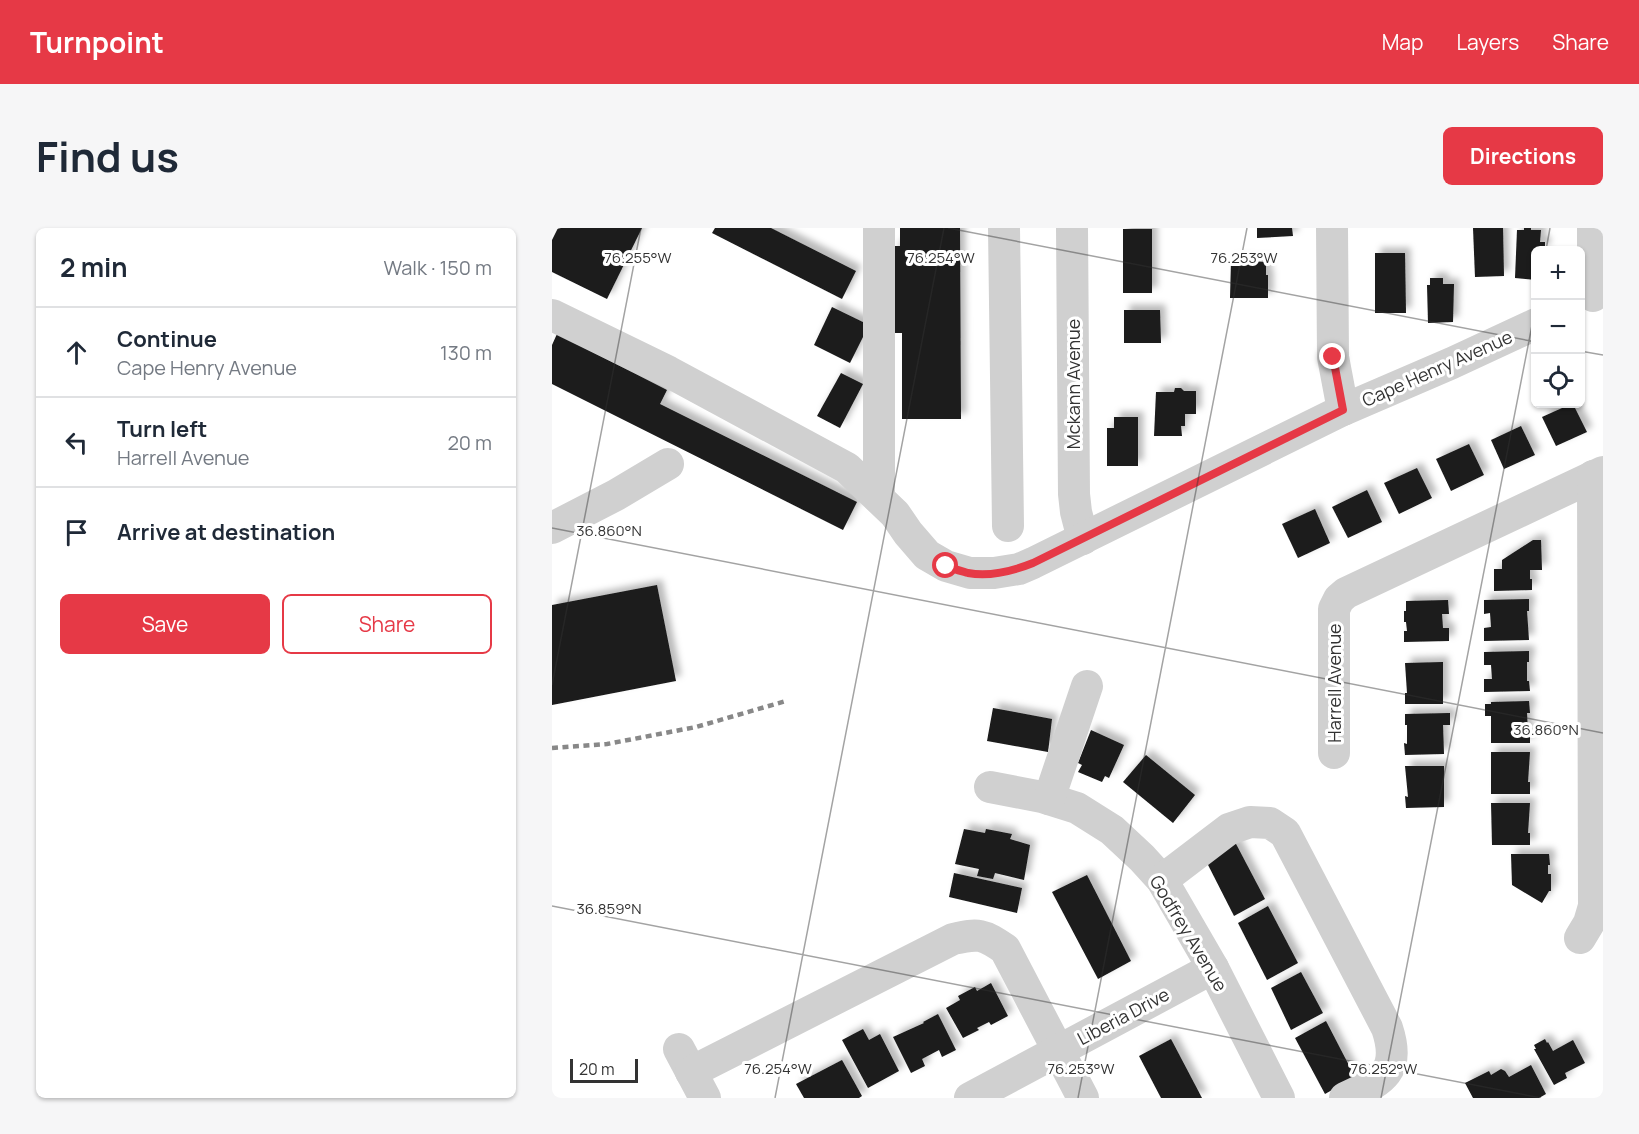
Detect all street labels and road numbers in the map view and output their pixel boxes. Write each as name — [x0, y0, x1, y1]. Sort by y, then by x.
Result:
street label: Mckann Avenue — [1061, 319, 1085, 449]
street label: Cape Henry Avenue — [1358, 324, 1516, 412]
street label: Harrell Avenue — [1322, 623, 1346, 743]
street label: Godfrey Avenue — [1145, 870, 1233, 996]
street label: Liberia Drive — [1073, 982, 1173, 1050]

